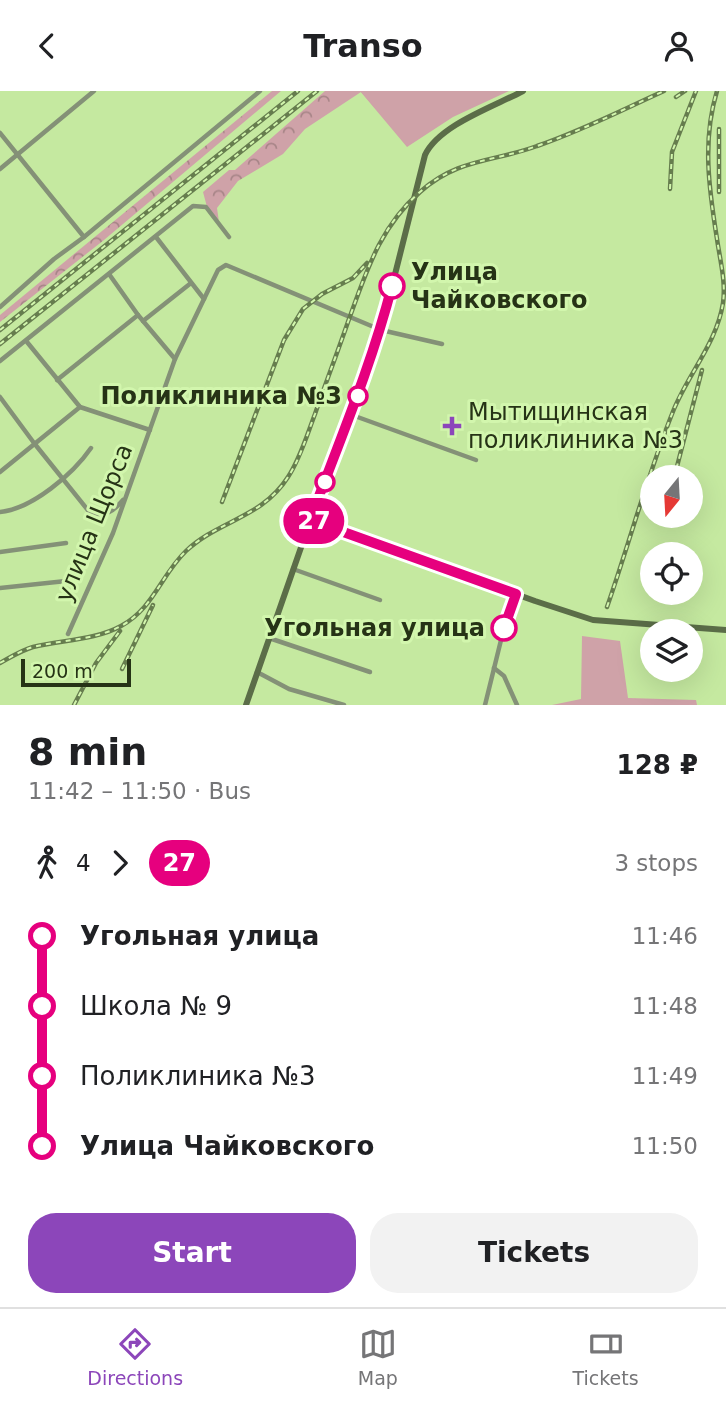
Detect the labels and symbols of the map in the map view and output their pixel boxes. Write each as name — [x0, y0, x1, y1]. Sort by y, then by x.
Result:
place label: Улица Чайковского — [411, 258, 587, 314]
marker: Улица Чайковского — [379, 273, 405, 299]
place label: Поликлиника №3 — [101, 382, 342, 410]
marker: Поликлиника №3 — [348, 386, 368, 406]
place label: Мытищинская поликлиника №3 — [468, 398, 683, 454]
marker: Мытищинская поликлиника №3 — [442, 416, 462, 436]
street label: улица Щорса — [50, 440, 138, 606]
north arrow — [640, 465, 704, 529]
unlabelled marker — [315, 472, 335, 492]
line badge: 27 — [282, 498, 346, 544]
place label: Угольная улица — [264, 614, 485, 642]
marker: Угольная улица — [491, 615, 517, 641]
scale bar — [21, 656, 131, 688]

